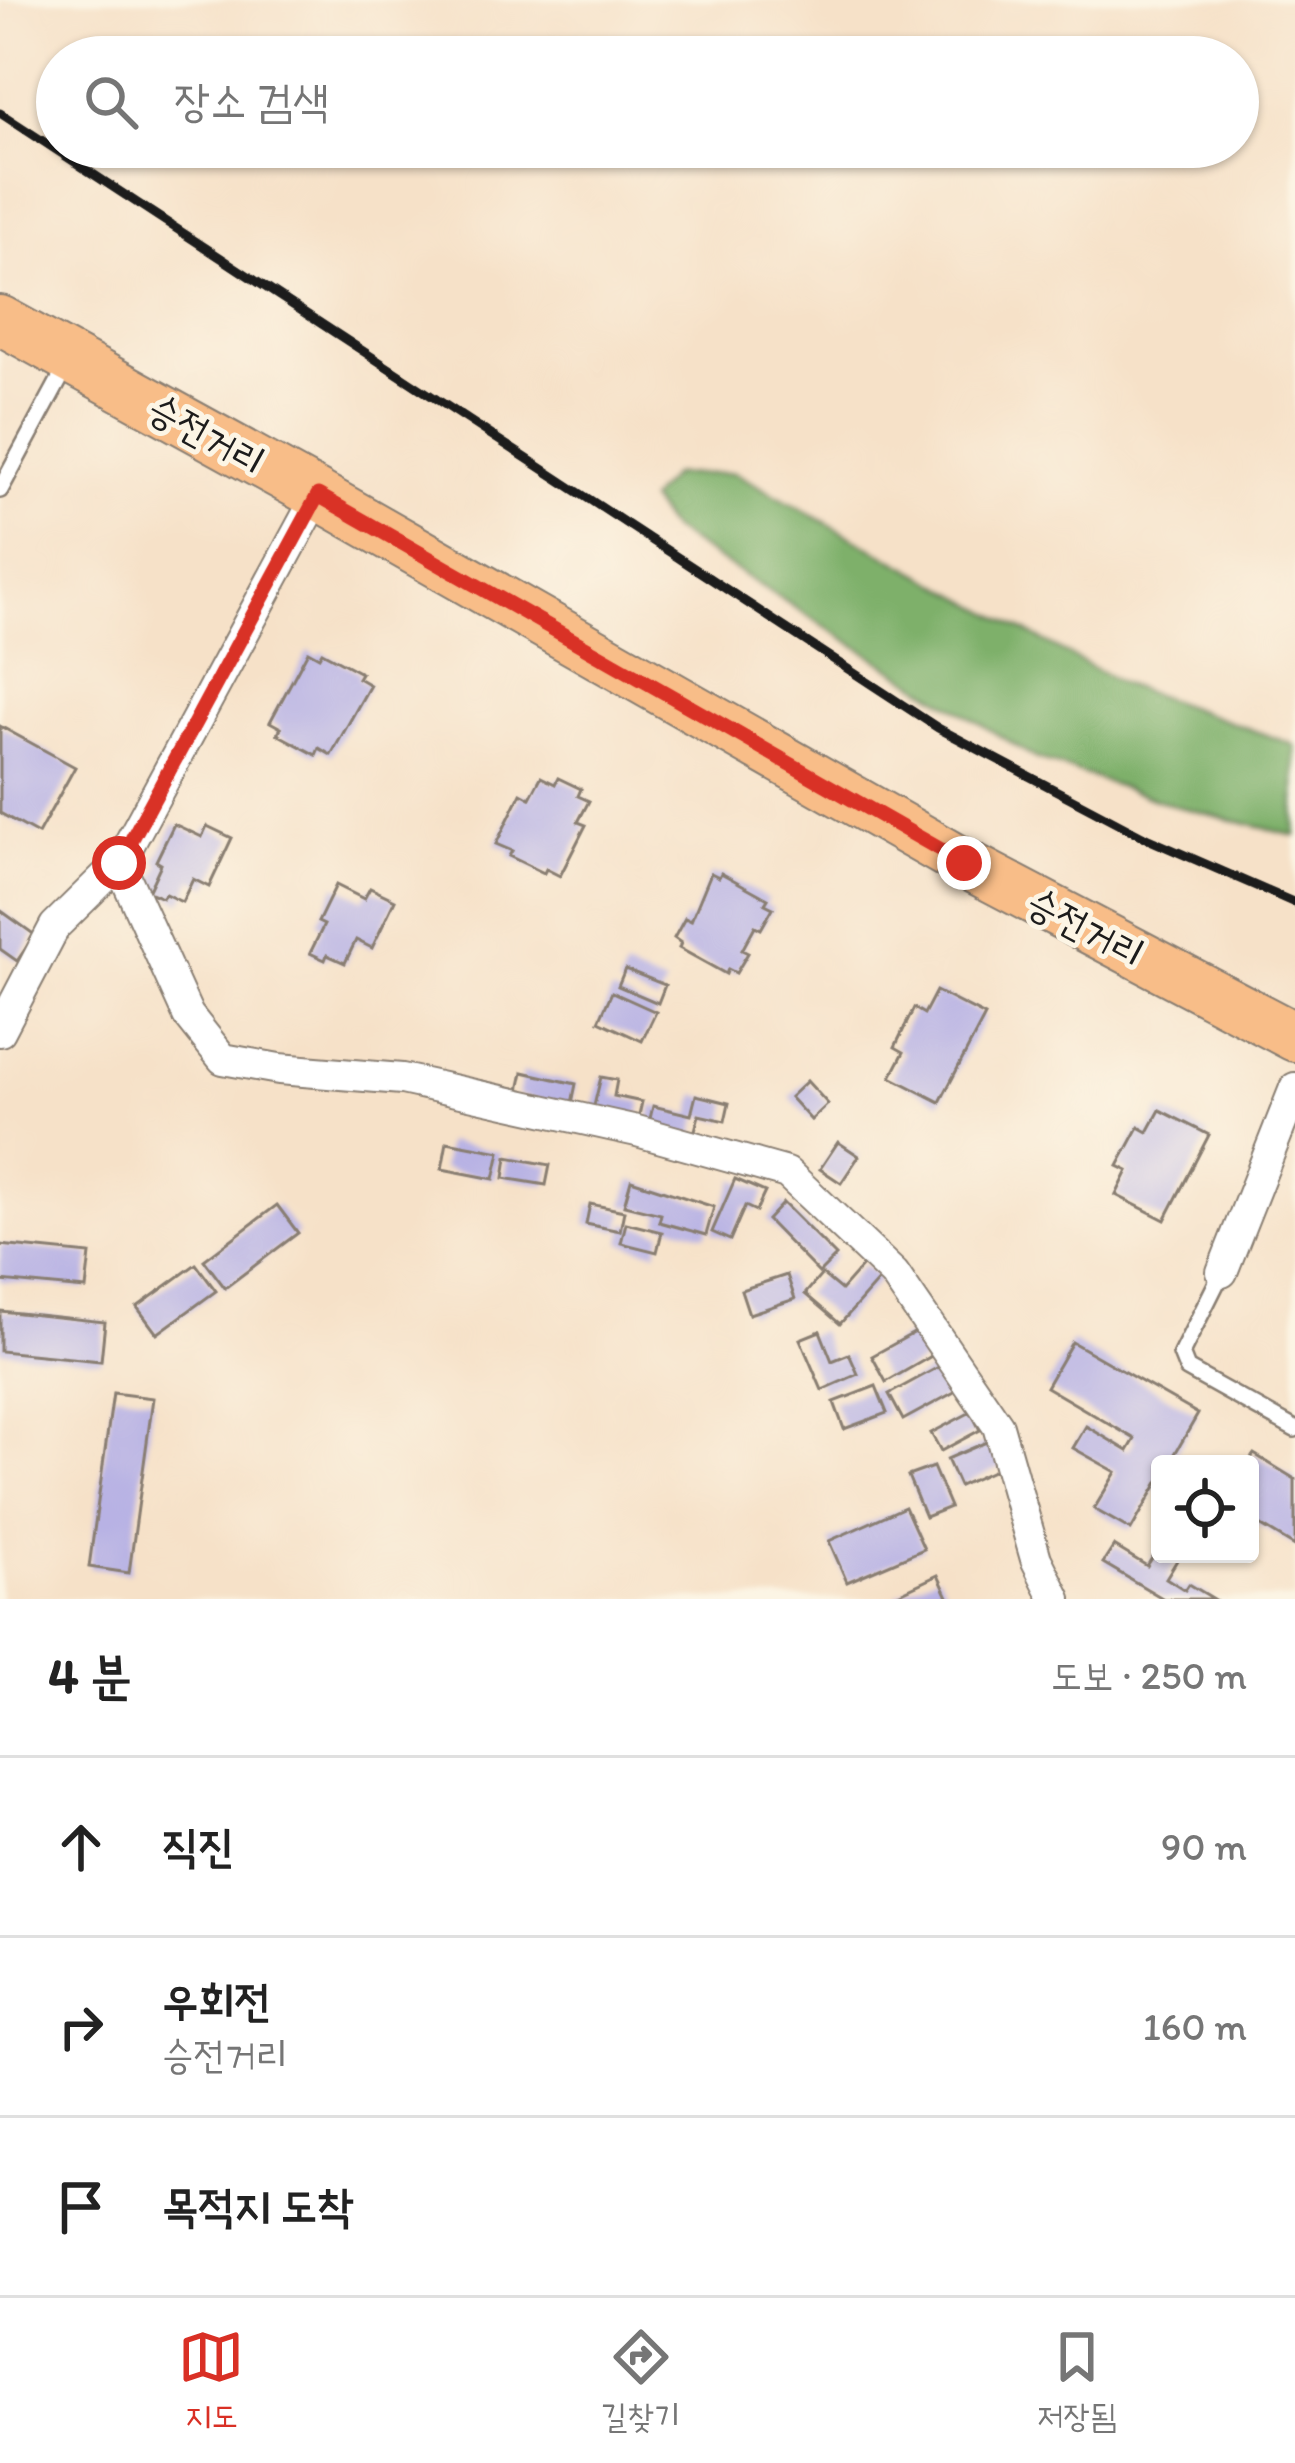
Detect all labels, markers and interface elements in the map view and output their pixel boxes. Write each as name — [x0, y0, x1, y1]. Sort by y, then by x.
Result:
search box — [36, 36, 1259, 168]
icon: search — [78, 69, 144, 135]
text: 장소 검색 — [174, 73, 329, 127]
street label: 승전거리 — [140, 383, 273, 485]
route start — [92, 836, 146, 890]
route end — [937, 836, 991, 890]
street label: 승전거리 — [1019, 877, 1152, 978]
map controls — [1151, 1455, 1259, 1563]
button: locate — [1151, 1455, 1259, 1563]
text: 4 분 — [48, 1645, 131, 1706]
text: 도보 · 250 m — [1051, 1652, 1247, 1699]
icon: ahead — [48, 1814, 114, 1880]
text: 직진 — [162, 1818, 234, 1872]
text: 90 m — [1161, 1823, 1247, 1870]
text: 우회전 — [162, 1973, 271, 2027]
icon: right — [48, 1994, 114, 2060]
text: 160 m — [1143, 2003, 1247, 2050]
text: 승전거리 — [162, 2031, 288, 2078]
icon: arrive — [48, 2174, 114, 2240]
text: 목적지 도착 — [162, 2178, 353, 2232]
tab: 지도 — [178, 2324, 244, 2438]
tab: 길찾기 — [601, 2324, 680, 2438]
tab: 저장됨 — [1037, 2324, 1117, 2438]

